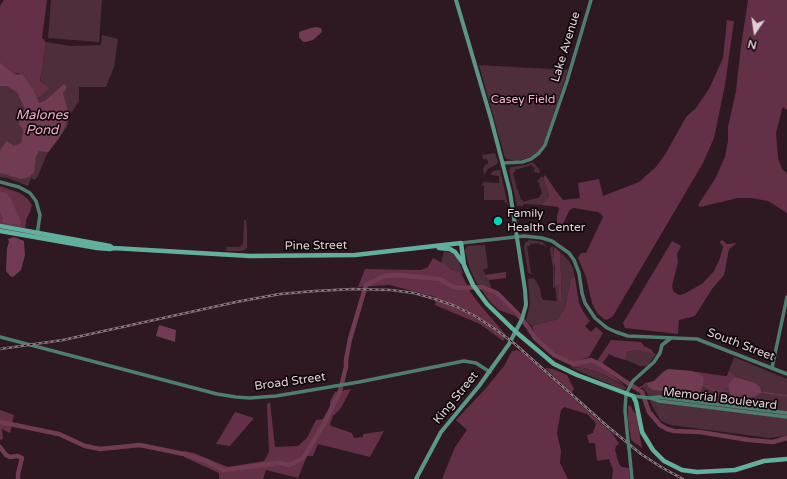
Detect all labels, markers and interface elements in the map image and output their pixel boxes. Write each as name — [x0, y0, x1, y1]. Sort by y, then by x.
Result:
street label: Lake Avenue — [548, 10, 584, 84]
north arrow — [735, 12, 775, 52]
text: N — [746, 37, 758, 52]
park label: Casey Field — [491, 93, 555, 107]
water label: Malones Pond — [16, 108, 68, 139]
place label: Family Health Center — [507, 207, 585, 235]
marker: Family Health Center — [492, 215, 504, 227]
street label: Pine Street — [285, 238, 347, 254]
street label: South Street — [705, 326, 777, 364]
street label: King Street — [430, 369, 482, 427]
street label: Broad Street — [254, 370, 326, 394]
street label: Memorial Boulevard — [662, 385, 778, 413]

